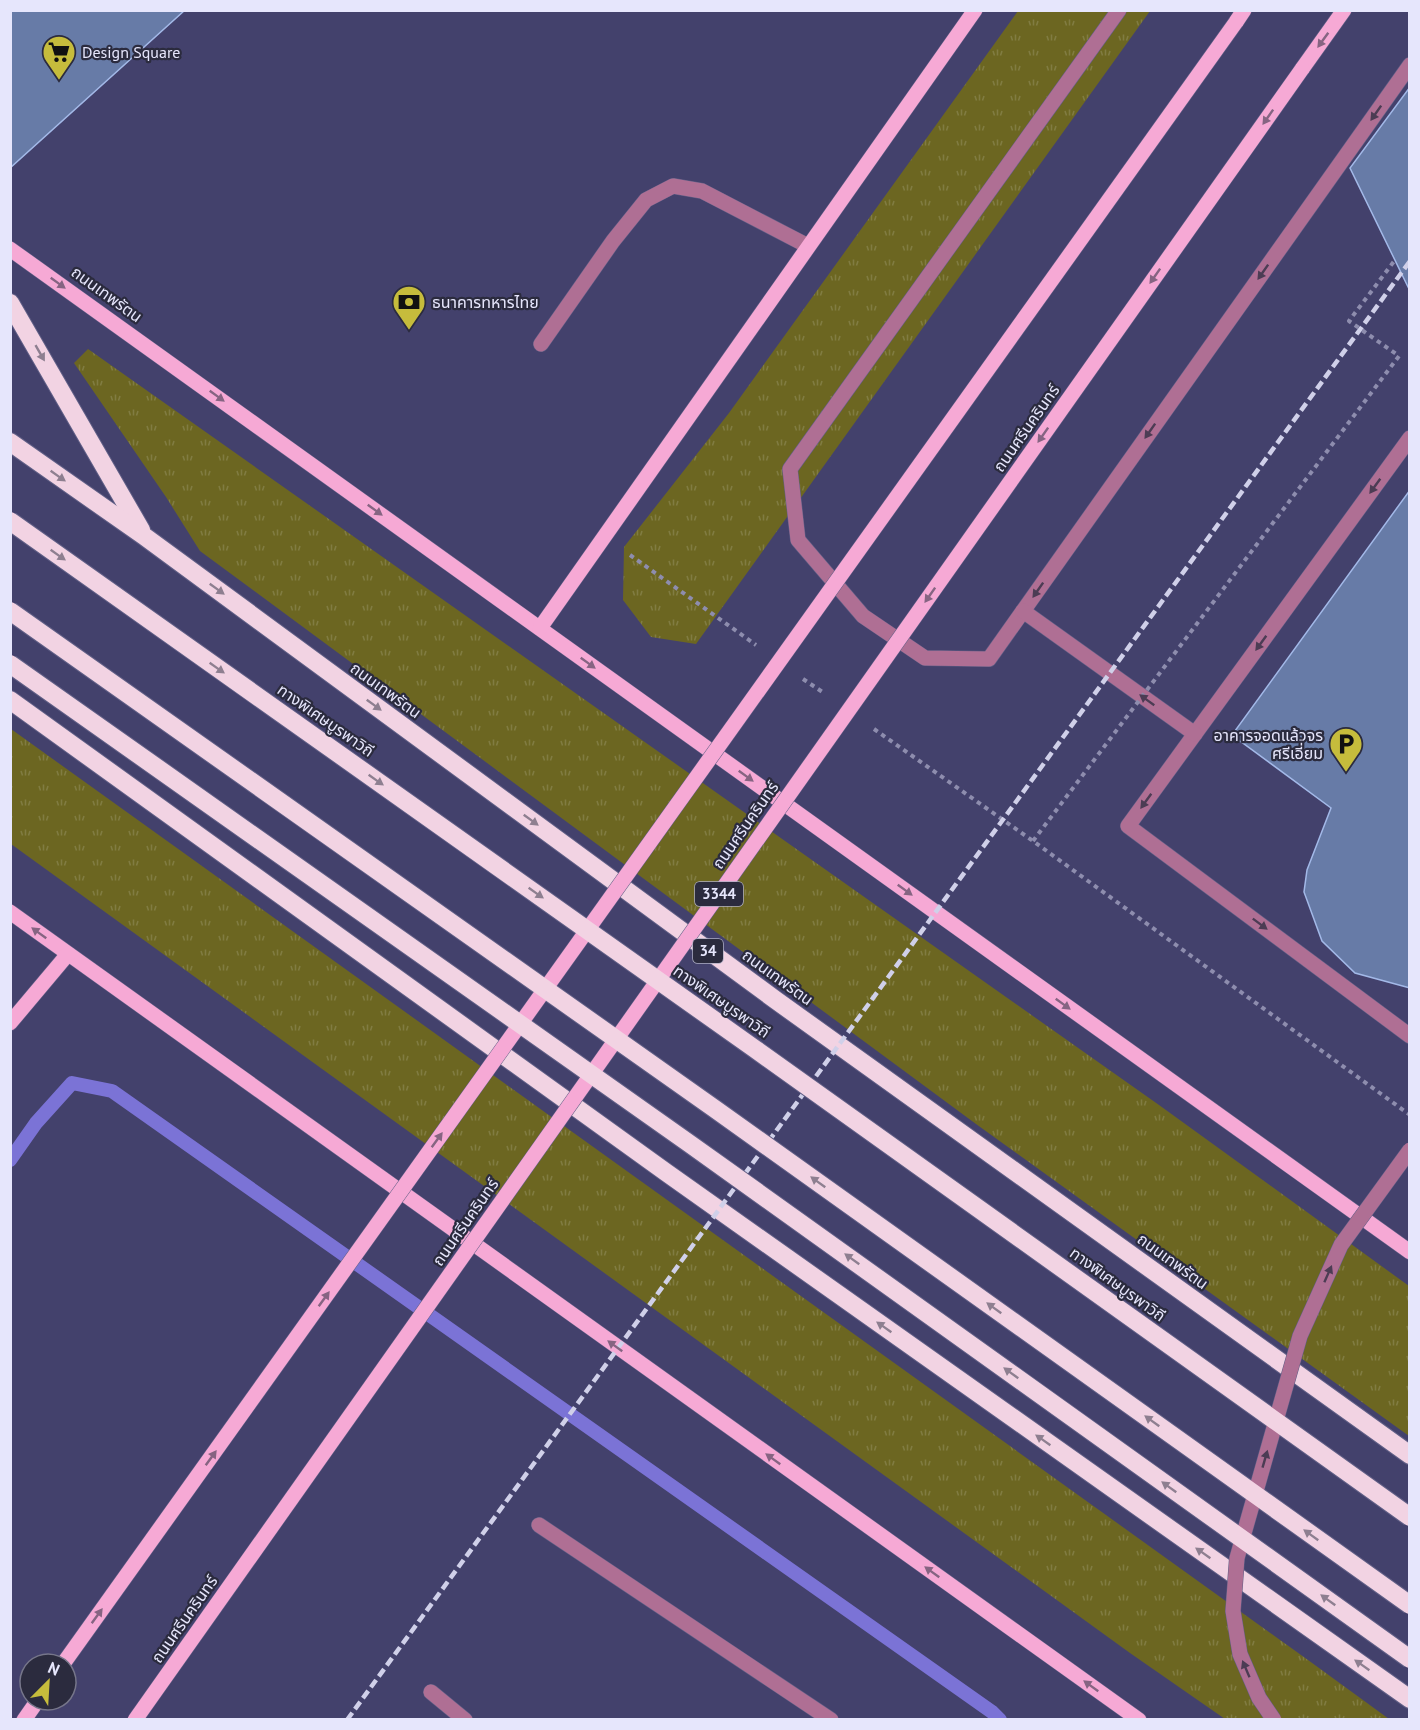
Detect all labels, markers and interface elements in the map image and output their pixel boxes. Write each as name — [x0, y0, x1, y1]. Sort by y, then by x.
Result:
one-way arrow — [1317, 32, 1329, 47]
supermarket icon: Design Square — [41, 34, 77, 81]
place label: Design Square — [82, 42, 180, 62]
one-way arrow — [1370, 104, 1382, 120]
one-way arrow — [1262, 108, 1274, 124]
street label: ถนนเทพรัตน — [68, 262, 146, 326]
one-way arrow — [1257, 263, 1269, 279]
one-way arrow — [1150, 268, 1161, 284]
one-way arrow — [50, 277, 66, 289]
bank icon: ธนาคารทหารไทย — [391, 284, 427, 331]
place label: ธนาคารทหารไทย — [432, 292, 539, 312]
one-way arrow — [34, 345, 44, 362]
street label: ถนนศรีนครินทร์ — [989, 380, 1064, 475]
one-way arrow — [209, 390, 224, 402]
one-way arrow — [1145, 423, 1157, 439]
one-way arrow — [1037, 427, 1049, 443]
one-way arrow — [51, 469, 66, 481]
one-way arrow — [1369, 477, 1381, 493]
one-way arrow — [367, 504, 383, 516]
one-way arrow — [50, 549, 66, 561]
one-way arrow — [1032, 582, 1044, 598]
one-way arrow — [209, 583, 224, 595]
one-way arrow — [924, 586, 936, 602]
one-way arrow — [1255, 636, 1267, 651]
one-way arrow — [580, 656, 595, 668]
street label: ถนนเทพรัตน — [347, 658, 425, 722]
one-way arrow — [210, 661, 225, 673]
street label: ทางพิเศษบูรพาวิถี — [274, 679, 378, 761]
one-way arrow — [1139, 695, 1155, 706]
one-way arrow — [365, 699, 381, 711]
place label: อาคารจอดแล้วจร ศรีเอี่ยม — [1213, 725, 1323, 763]
parking icon: อาคารจอดแล้วจร ศรีเอี่ยม — [1328, 726, 1364, 773]
one-way arrow — [738, 770, 754, 782]
one-way arrow — [368, 774, 384, 786]
street label: ถนนศรีนครินทร์ — [708, 777, 783, 872]
one-way arrow — [1140, 793, 1152, 809]
one-way arrow — [522, 814, 538, 826]
road number: 3344 — [695, 882, 743, 906]
one-way arrow — [896, 884, 912, 896]
one-way arrow — [527, 887, 543, 899]
one-way arrow — [1253, 918, 1268, 930]
one-way arrow — [32, 927, 48, 939]
road number: 34 — [693, 939, 723, 963]
street label: ถนนเทพรัตน — [739, 945, 817, 1009]
street label: ทางพิเศษบูรพาวิถี — [670, 960, 774, 1042]
one-way arrow — [1055, 998, 1071, 1010]
one-way arrow — [431, 1133, 443, 1148]
street label: ถนนศรีนครินทร์ — [428, 1174, 503, 1269]
one-way arrow — [810, 1176, 826, 1188]
street label: ถนนเทพรัตน — [1134, 1229, 1212, 1293]
street label: ทางพิเศษบูรพาวิถี — [1066, 1243, 1170, 1325]
one-way arrow — [845, 1254, 860, 1266]
one-way arrow — [1323, 1266, 1332, 1283]
one-way arrow — [318, 1291, 329, 1307]
one-way arrow — [986, 1302, 1002, 1314]
one-way arrow — [877, 1321, 893, 1333]
one-way arrow — [607, 1340, 623, 1352]
one-way arrow — [1003, 1367, 1019, 1379]
one-way arrow — [1145, 1415, 1161, 1427]
one-way arrow — [1036, 1434, 1052, 1446]
one-way arrow — [205, 1450, 217, 1466]
one-way arrow — [1261, 1450, 1270, 1468]
one-way arrow — [766, 1453, 782, 1465]
one-way arrow — [1162, 1481, 1177, 1493]
one-way arrow — [1303, 1529, 1318, 1541]
one-way arrow — [1195, 1547, 1211, 1559]
one-way arrow — [925, 1566, 941, 1578]
street label: ถนนศรีนครินทร์ — [147, 1571, 222, 1666]
one-way arrow — [1320, 1594, 1336, 1606]
one-way arrow — [91, 1609, 103, 1625]
north arrow — [18, 1652, 78, 1712]
text: N — [45, 1657, 63, 1680]
one-way arrow — [1241, 1659, 1251, 1677]
one-way arrow — [1354, 1659, 1370, 1671]
one-way arrow — [1083, 1680, 1099, 1692]

